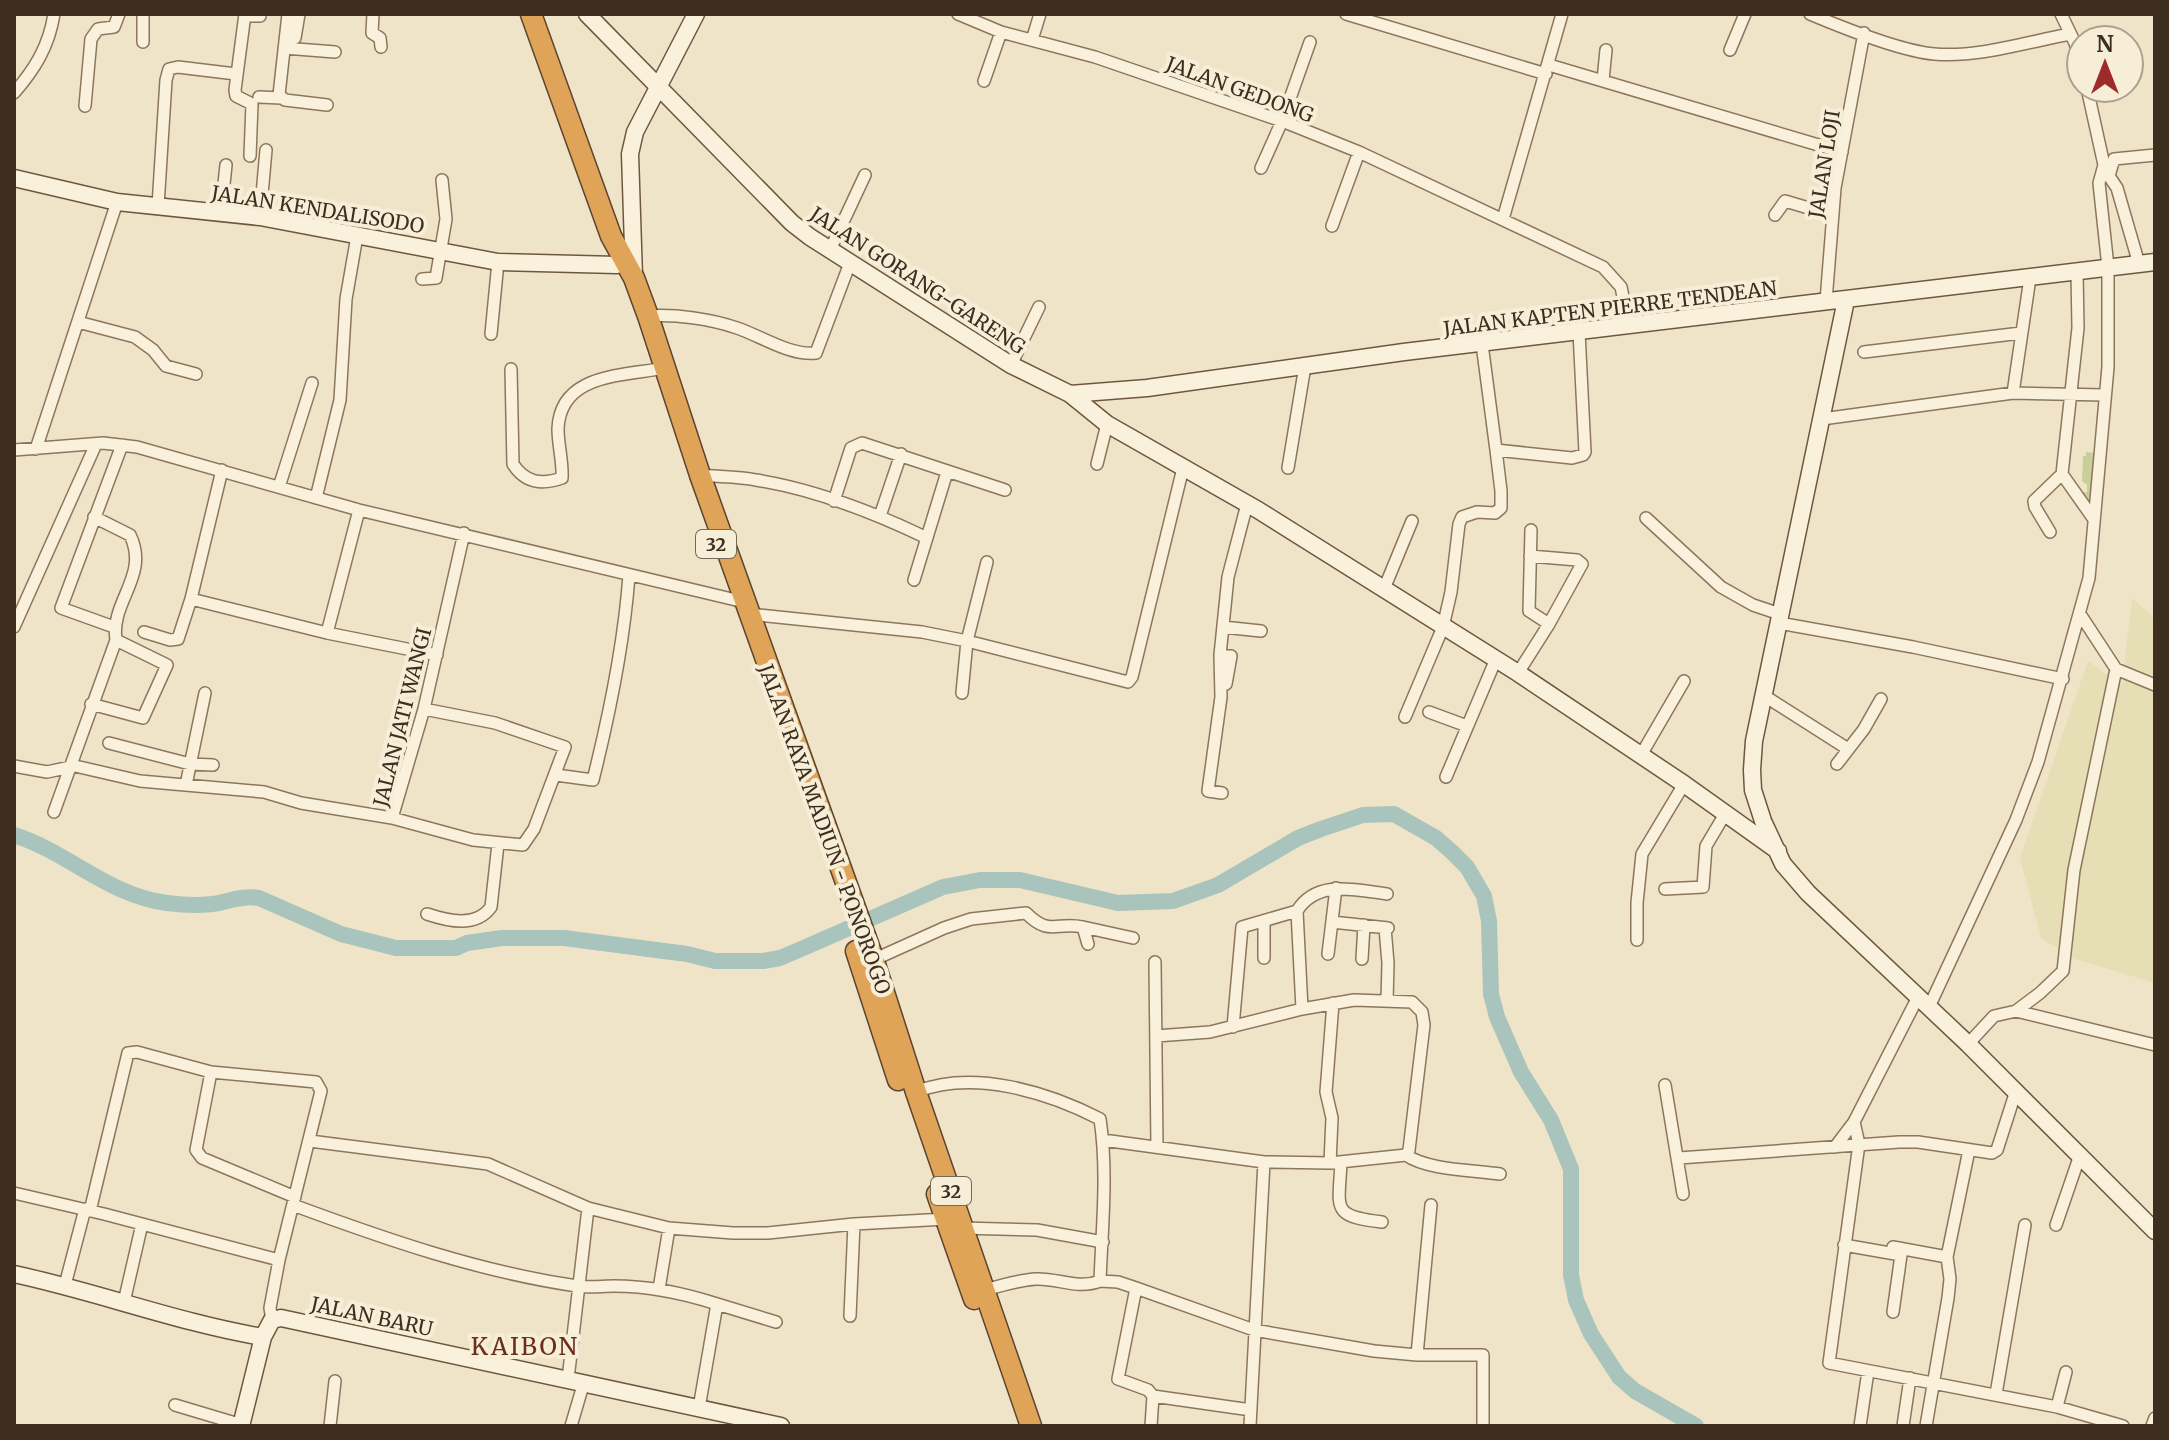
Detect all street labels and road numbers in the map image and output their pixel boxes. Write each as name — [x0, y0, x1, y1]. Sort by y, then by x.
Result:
street label: JALAN GEDONG — [1162, 50, 1318, 127]
street label: JALAN LOJI — [1803, 108, 1845, 221]
street label: JALAN KENDALISODO — [209, 180, 426, 238]
street label: JALAN GORANG-GARENG — [805, 200, 1031, 359]
street label: JALAN KAPTEN PIERRE TENDEAN — [1441, 275, 1779, 341]
road number: 32 — [696, 530, 736, 558]
street label: JALAN JATI WANGI — [367, 625, 436, 810]
street label: JALAN RAYA MADIUN - PONOROGO — [753, 660, 896, 997]
road number: 32 — [931, 1177, 971, 1205]
street label: JALAN BARU — [308, 1291, 435, 1341]

